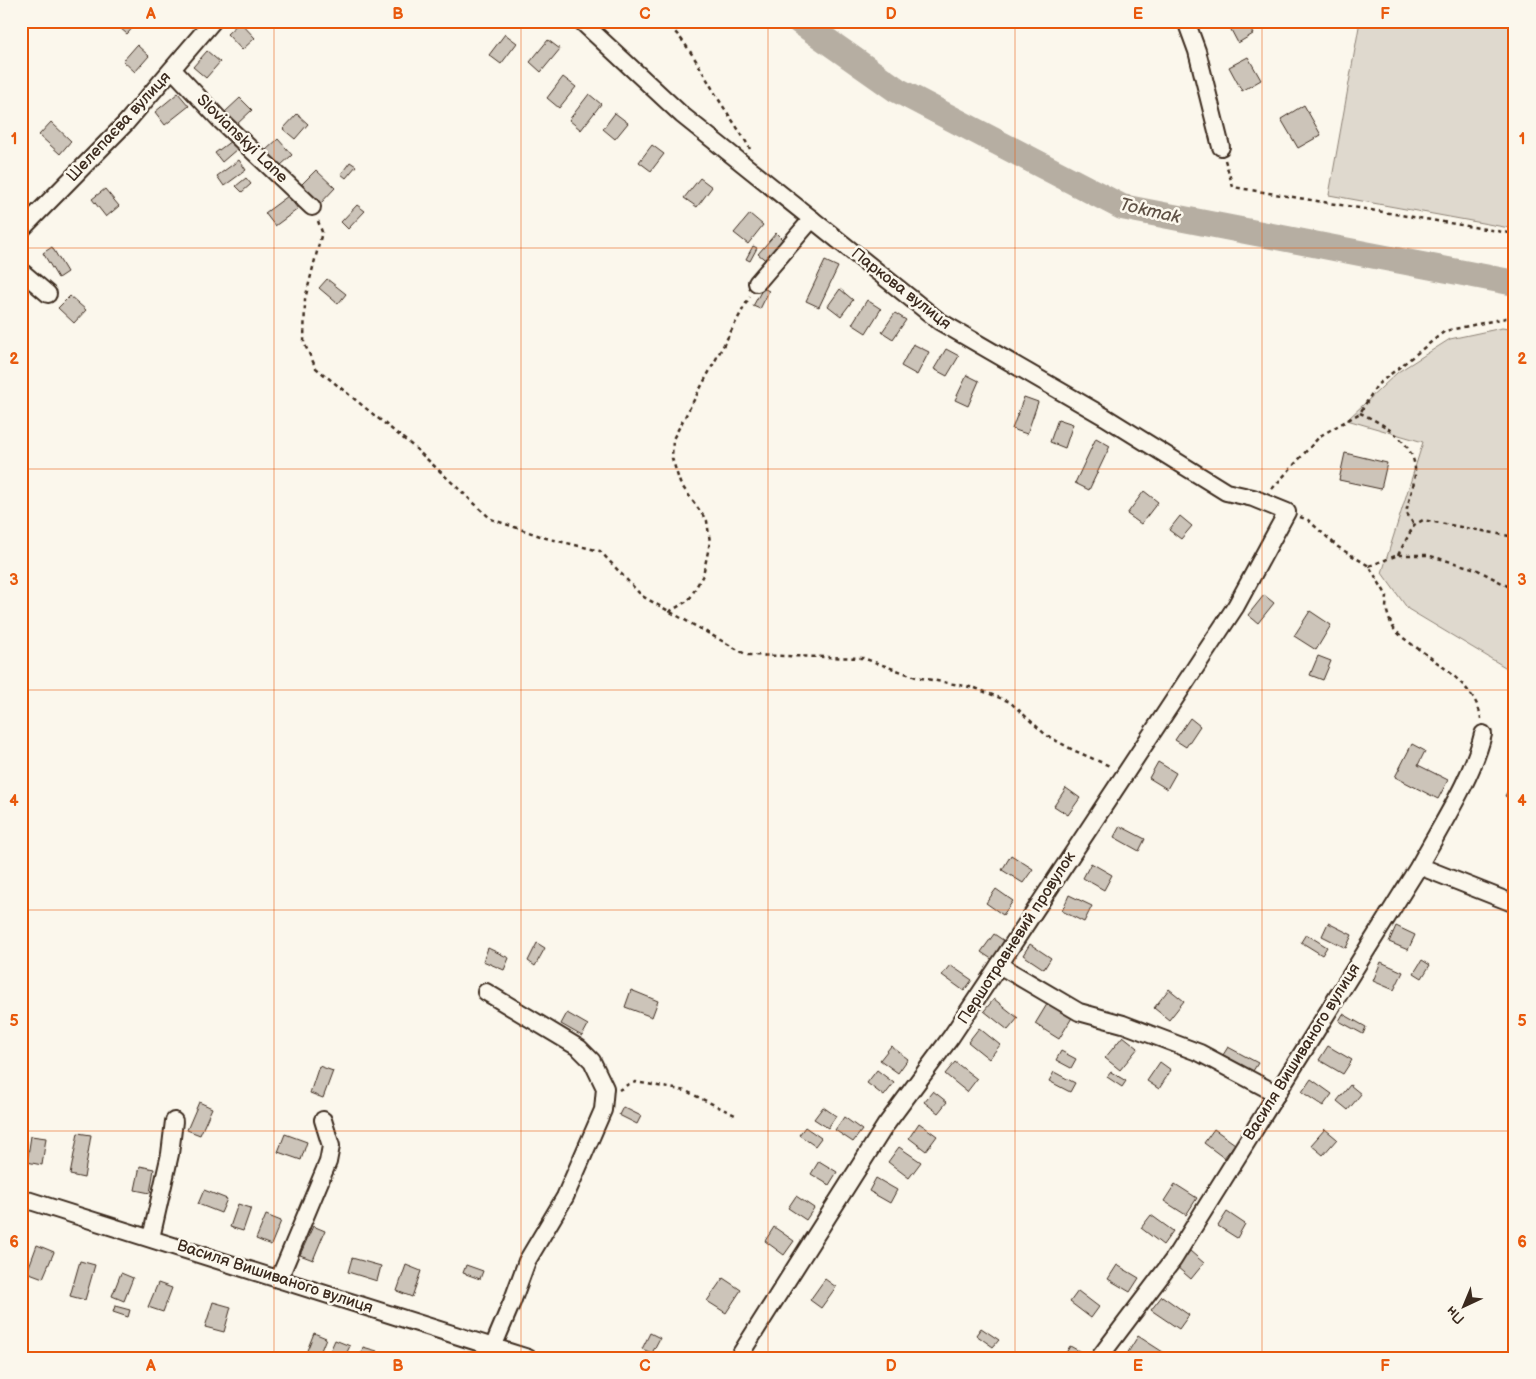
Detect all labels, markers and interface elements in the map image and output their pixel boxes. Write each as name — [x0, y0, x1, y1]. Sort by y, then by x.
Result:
text: A — [145, 5, 156, 24]
text: B — [392, 5, 404, 24]
text: C — [639, 5, 651, 24]
text: D — [885, 5, 897, 24]
text: E — [1133, 5, 1143, 24]
text: F — [1380, 5, 1390, 24]
street label: Шелепаєва вулиця — [63, 68, 175, 186]
street label: Slovianskyi Lane — [192, 91, 292, 188]
text: 1 — [11, 130, 17, 149]
text: 1 — [1519, 130, 1525, 149]
water label: Tokmak — [1118, 194, 1184, 228]
street label: Паркова вулиця — [847, 244, 955, 334]
text: 2 — [9, 350, 19, 369]
text: 2 — [1517, 350, 1527, 369]
text: 3 — [9, 571, 19, 590]
text: 3 — [1517, 571, 1527, 590]
text: 4 — [9, 792, 19, 811]
text: 4 — [1517, 792, 1527, 811]
street label: Першотравневий провулок — [954, 848, 1080, 1028]
street label: Василя Вишиваного вулиця — [1240, 960, 1364, 1144]
text: 5 — [9, 1012, 19, 1031]
text: 5 — [1517, 1012, 1527, 1031]
text: 6 — [9, 1233, 19, 1252]
text: 6 — [1517, 1233, 1527, 1252]
street label: Василя Вишиваного вулиця — [175, 1236, 375, 1318]
north arrow — [1438, 1282, 1488, 1332]
text: Пн — [1443, 1302, 1468, 1328]
text: A — [145, 1357, 156, 1376]
text: B — [392, 1357, 404, 1376]
text: C — [639, 1357, 651, 1376]
text: D — [885, 1357, 897, 1376]
text: E — [1133, 1357, 1143, 1376]
text: F — [1380, 1357, 1390, 1376]

